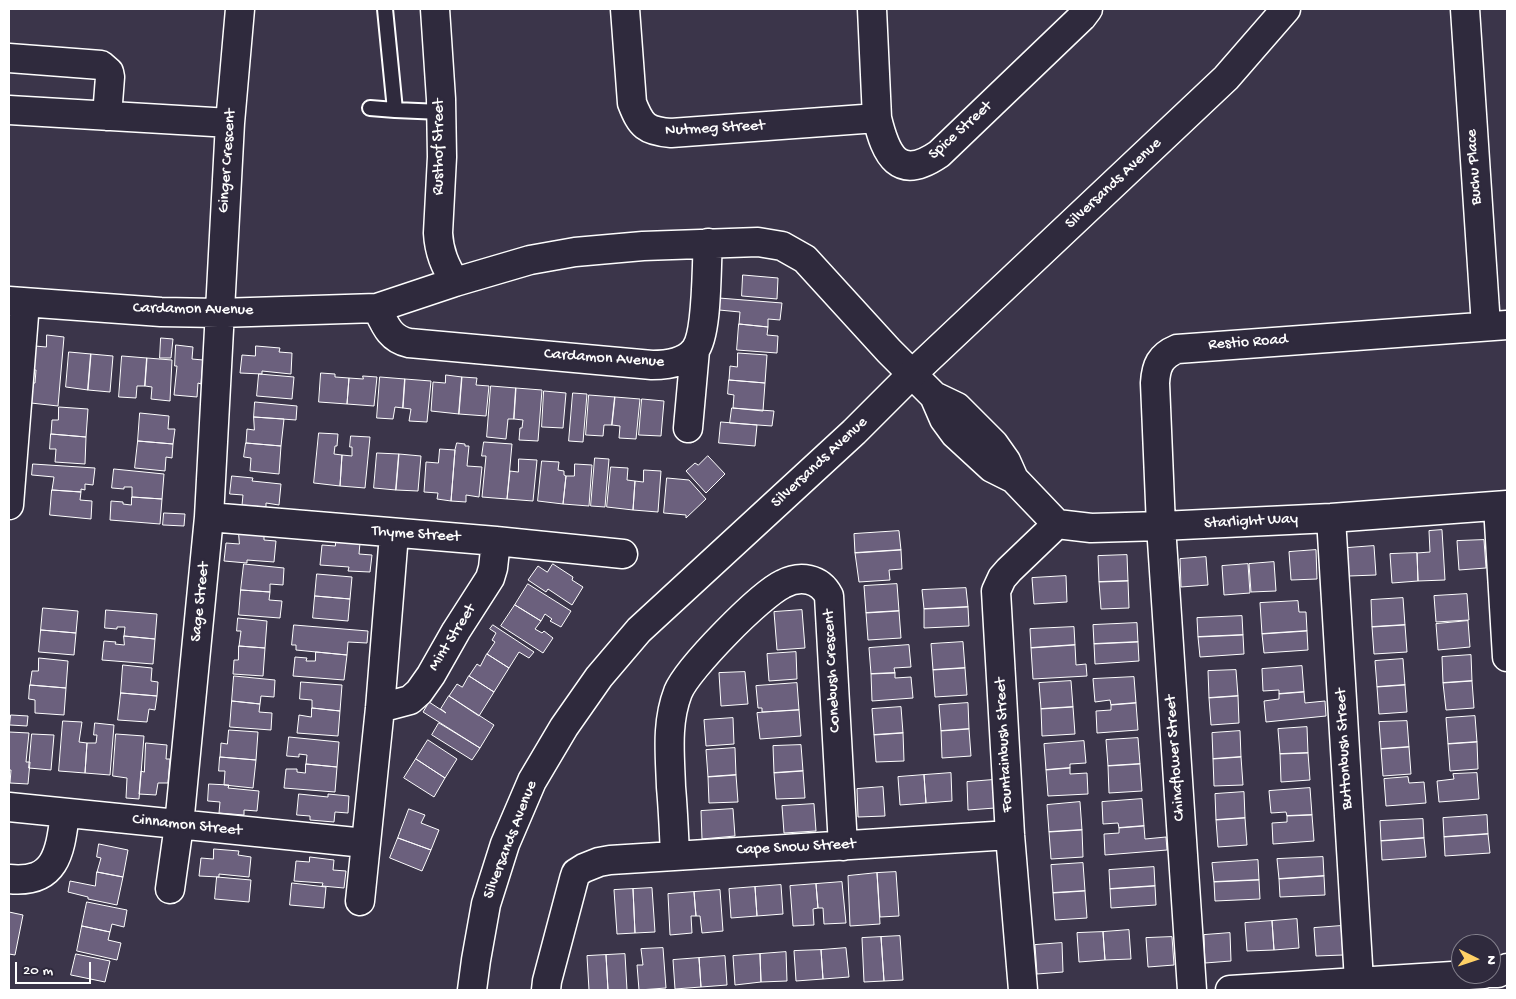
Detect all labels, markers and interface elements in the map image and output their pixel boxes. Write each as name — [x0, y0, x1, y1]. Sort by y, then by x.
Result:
street label: Spice Street — [925, 97, 997, 165]
street label: Rusthof Street — [430, 99, 450, 195]
street label: Ginger Crescent — [215, 108, 241, 214]
street label: Nutmeg Street — [665, 117, 765, 141]
street label: Buchu Place — [1463, 128, 1487, 206]
street label: Silversands Avenue — [1062, 134, 1166, 234]
street label: Cardamon Avenue — [133, 299, 253, 321]
street label: Restio Road — [1208, 331, 1288, 355]
street label: Cardamon Avenue — [543, 345, 665, 373]
street label: Silversands Avenue — [768, 413, 872, 513]
street label: Starlight Way — [1204, 510, 1298, 534]
street label: Thyme Street — [371, 522, 461, 548]
street label: Sage Street — [187, 561, 215, 643]
street label: Mint Street — [425, 601, 481, 675]
street label: Conebush Crescent — [820, 609, 846, 733]
street label: Fountainbush Street — [992, 677, 1018, 813]
street label: Buttonbush Street — [1332, 688, 1358, 810]
street label: Chinaflower Street — [1162, 694, 1190, 822]
street label: Silversands Avenue — [480, 778, 542, 902]
street label: Cinnamon Street — [131, 811, 243, 841]
street label: Cape Snow Street — [736, 835, 856, 861]
north arrow — [1451, 934, 1501, 984]
scale bar — [18, 952, 94, 984]
text: N — [1482, 955, 1499, 965]
text: 20 m — [23, 962, 53, 980]

